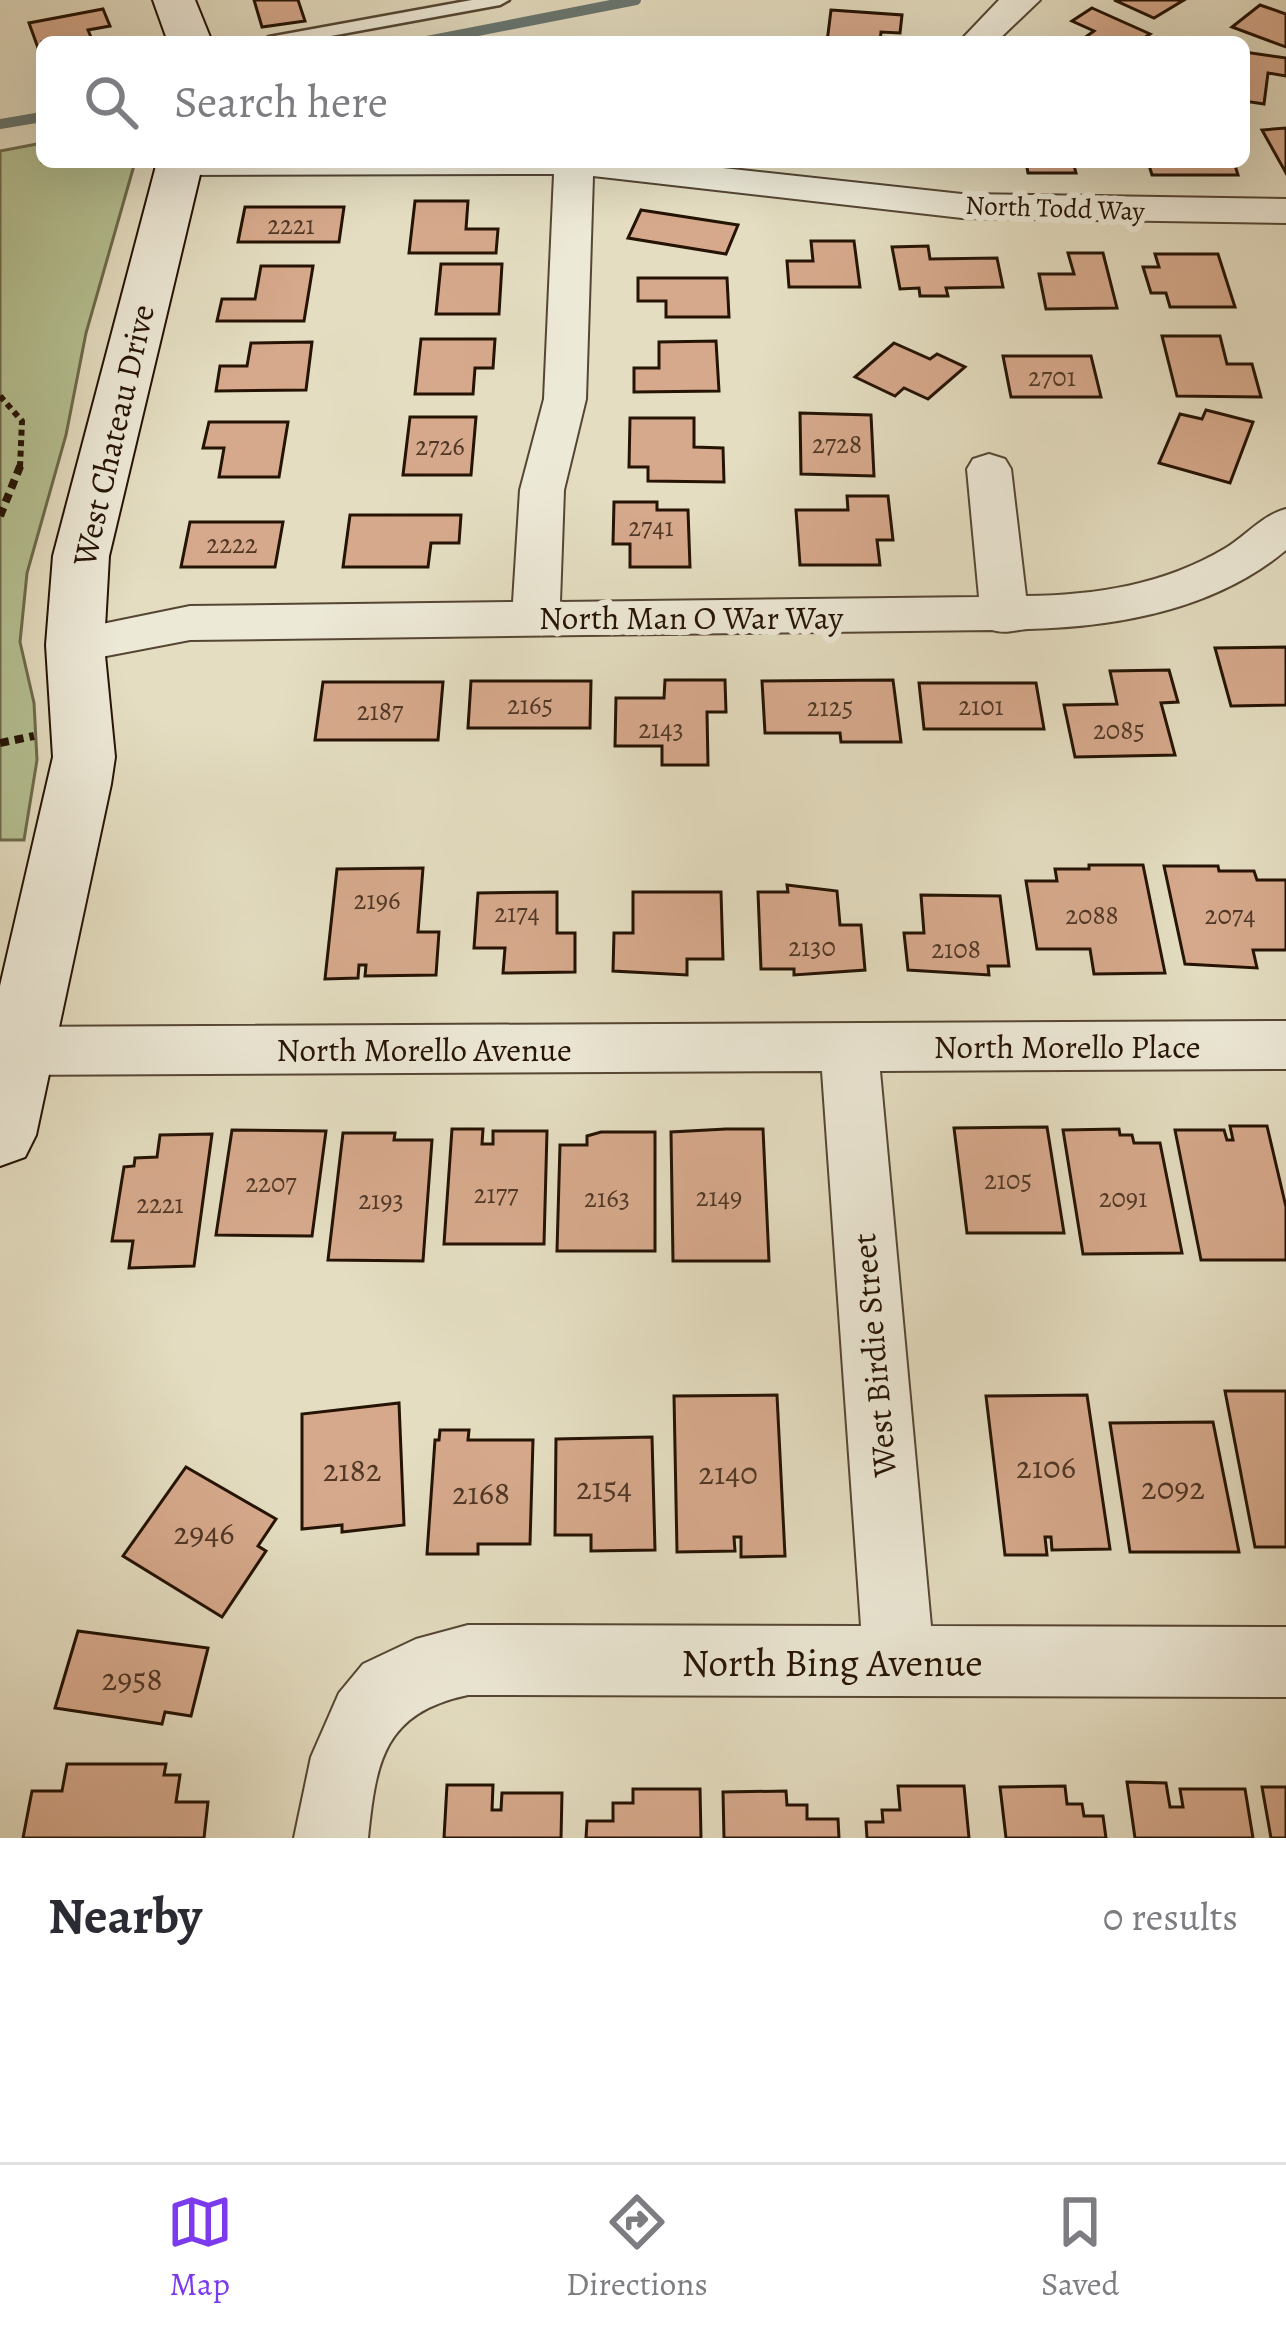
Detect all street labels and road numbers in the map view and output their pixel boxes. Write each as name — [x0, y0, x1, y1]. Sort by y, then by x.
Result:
street label: North Todd Way — [965, 187, 1146, 229]
street label: West Chateau Drive — [61, 300, 165, 571]
street label: North Man O War Way — [539, 595, 843, 640]
street label: North Morello Place — [934, 1024, 1200, 1069]
street label: North Morello Avenue — [276, 1027, 572, 1072]
street label: West Birdie Street — [841, 1231, 907, 1480]
street label: North Bing Avenue — [681, 1636, 983, 1689]

